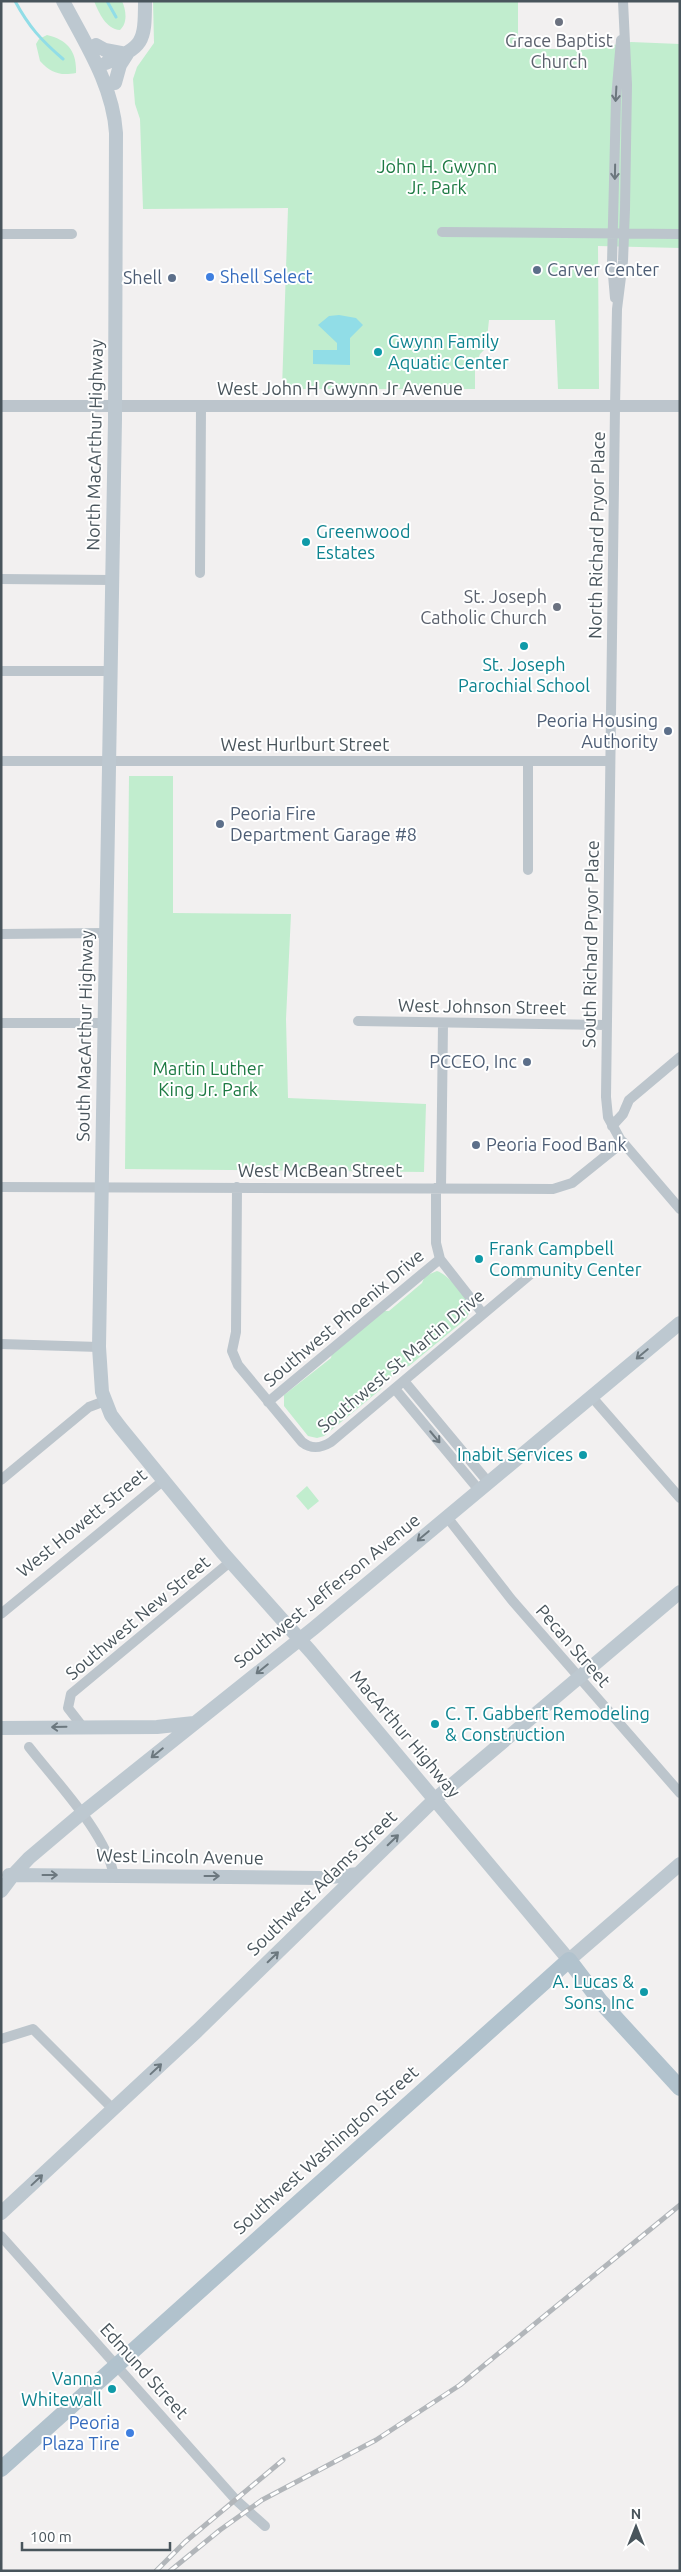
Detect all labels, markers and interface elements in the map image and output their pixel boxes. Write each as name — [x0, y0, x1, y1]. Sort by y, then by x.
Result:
marker: Grace Baptist Church — [553, 16, 565, 28]
place label: Grace Baptist Church — [505, 30, 613, 71]
one-way arrow — [612, 86, 621, 102]
park label: John H. Gwynn Jr. Park — [377, 156, 497, 197]
one-way arrow — [610, 164, 620, 180]
place label: Carver Center — [547, 259, 659, 279]
marker: Carver Center — [531, 264, 543, 276]
place label: Shell Select — [220, 266, 313, 286]
place label: Shell — [123, 267, 162, 287]
marker: Shell Select — [204, 271, 216, 283]
marker: Shell — [166, 272, 178, 284]
place label: Gwynn Family Aquatic Center — [388, 331, 509, 372]
street label: North MacArthur Highway — [82, 339, 106, 551]
marker: Gwynn Family Aquatic Center — [372, 346, 384, 358]
street label: West John H Gwynn Jr Avenue — [217, 378, 463, 398]
street label: North Richard Pryor Place — [584, 431, 608, 639]
place label: Greenwood Estates — [316, 521, 410, 562]
marker: Greenwood Estates — [300, 536, 312, 548]
place label: St. Joseph Catholic Church — [420, 586, 547, 627]
marker: St. Joseph Catholic Church — [551, 601, 563, 613]
marker: St. Joseph Parochial School — [518, 640, 530, 652]
place label: St. Joseph Parochial School — [458, 654, 590, 695]
place label: Peoria Housing Authority — [536, 710, 658, 751]
marker: Peoria Housing Authority — [662, 725, 674, 737]
street label: West Hurlburt Street — [221, 734, 389, 754]
place label: Peoria Fire Department Garage #8 — [230, 803, 417, 844]
marker: Peoria Fire Department Garage #8 — [214, 818, 226, 830]
street label: South Richard Pryor Place — [578, 840, 602, 1048]
street label: South MacArthur Highway — [72, 930, 96, 1142]
street label: West Johnson Street — [398, 995, 566, 1017]
place label: PCCEO, Inc — [429, 1051, 517, 1071]
marker: PCCEO, Inc — [521, 1056, 533, 1068]
park label: Martin Luther King Jr. Park — [152, 1058, 264, 1099]
place label: Peoria Food Bank — [486, 1134, 627, 1154]
marker: Peoria Food Bank — [470, 1139, 482, 1151]
street label: West McBean Street — [238, 1160, 402, 1180]
place label: Frank Campbell Community Center — [489, 1238, 642, 1279]
street label: Southwest Phoenix Drive — [259, 1245, 427, 1390]
marker: Frank Campbell Community Center — [473, 1253, 485, 1265]
street label: Southwest St Martin Drive — [313, 1285, 488, 1436]
one-way arrow — [636, 1348, 649, 1359]
one-way arrow — [429, 1430, 440, 1443]
place label: Inabit Services — [457, 1444, 573, 1464]
marker: Inabit Services — [577, 1449, 589, 1461]
street label: West Howett Street — [13, 1464, 150, 1581]
street label: Southwest Jefferson Avenue — [229, 1509, 423, 1671]
one-way arrow — [417, 1531, 430, 1542]
street label: Southwest New Street — [61, 1551, 213, 1683]
street label: Pecan Street — [533, 1600, 615, 1691]
one-way arrow — [255, 1664, 268, 1675]
street label: MacArthur Highway — [347, 1666, 465, 1801]
place label: C. T. Gabbert Remodeling & Construction — [445, 1703, 650, 1744]
marker: C. T. Gabbert Remodeling & Construction — [429, 1718, 441, 1730]
one-way arrow — [51, 1722, 68, 1732]
one-way arrow — [151, 1748, 164, 1759]
street label: Southwest Adams Street — [243, 1806, 400, 1959]
one-way arrow — [387, 1834, 399, 1847]
street label: West Lincoln Avenue — [96, 1845, 264, 1867]
one-way arrow — [42, 1870, 58, 1880]
one-way arrow — [204, 1871, 220, 1881]
one-way arrow — [267, 1951, 279, 1963]
place label: A. Lucas & Sons, Inc — [553, 1971, 634, 2012]
marker: A. Lucas & Sons, Inc — [638, 1986, 650, 1998]
street label: Southwest Washington Street — [229, 2061, 422, 2237]
one-way arrow — [149, 2063, 162, 2075]
one-way arrow — [30, 2174, 43, 2186]
street label: Edmund Street — [97, 2319, 193, 2422]
place label: Vanna Whitewall — [21, 2368, 102, 2409]
marker: Vanna Whitewall — [106, 2383, 118, 2395]
place label: Peoria Plaza Tire — [42, 2412, 120, 2453]
marker: Peoria Plaza Tire — [124, 2427, 136, 2439]
north arrow — [611, 2502, 661, 2552]
text: N — [631, 2506, 641, 2522]
scale bar — [22, 2520, 170, 2552]
text: 100 m — [30, 2528, 72, 2545]

